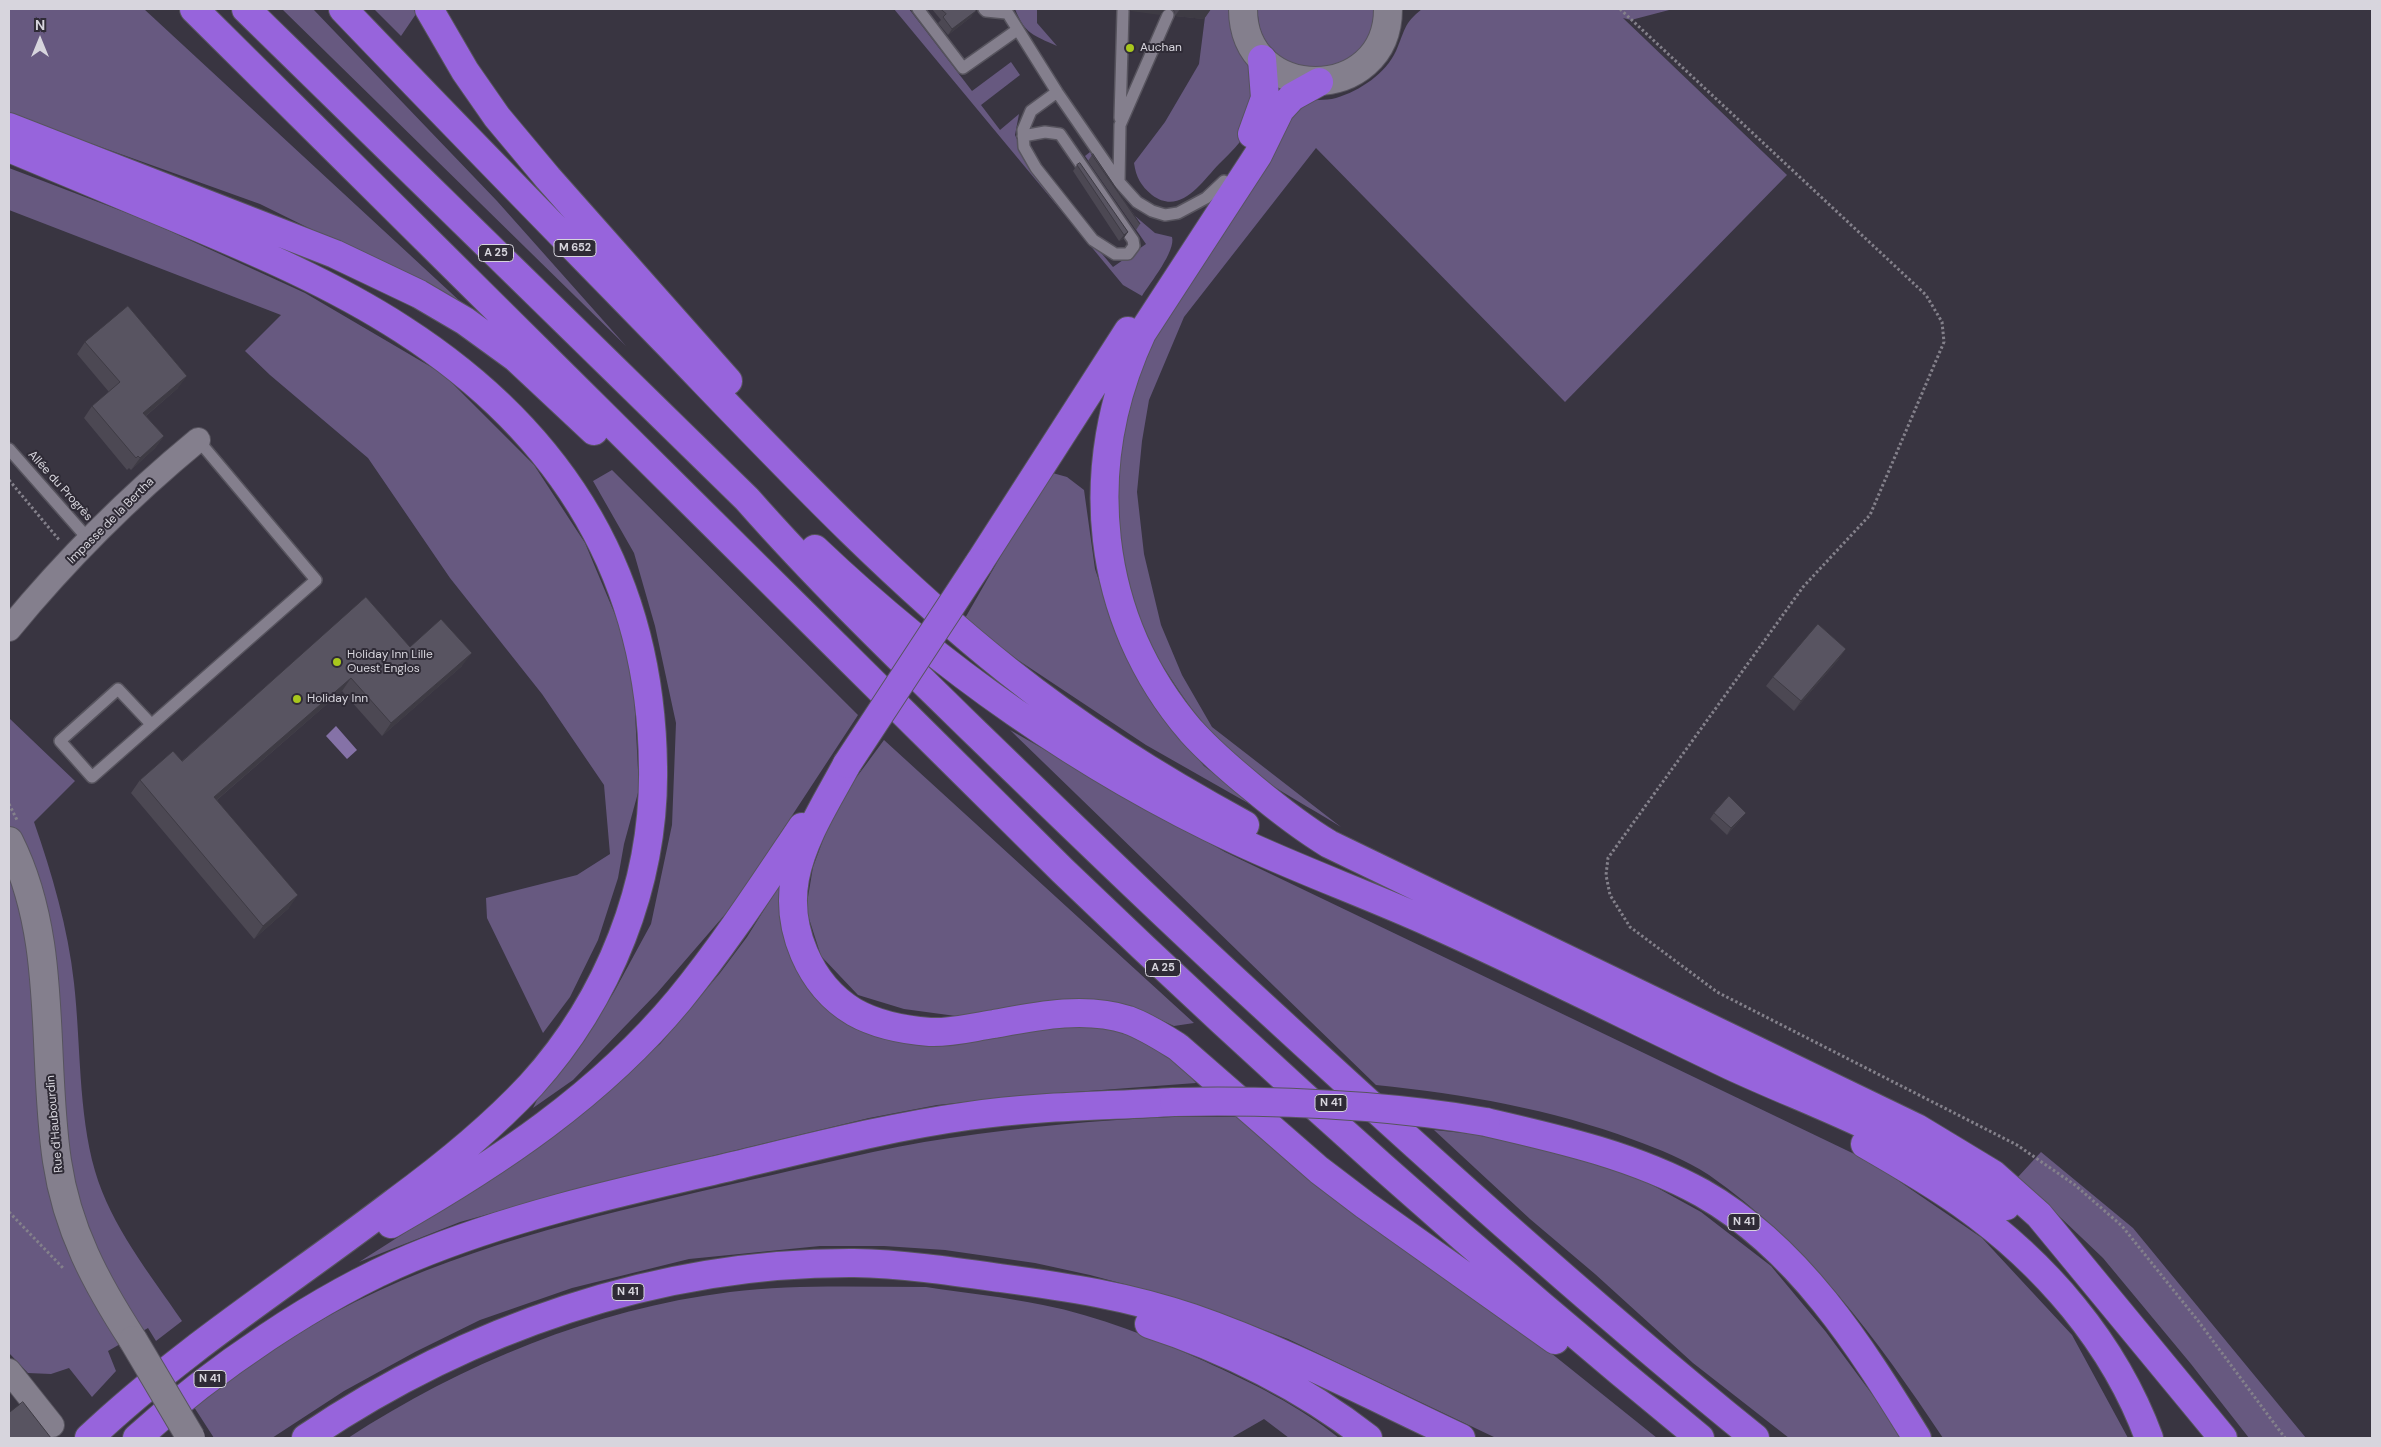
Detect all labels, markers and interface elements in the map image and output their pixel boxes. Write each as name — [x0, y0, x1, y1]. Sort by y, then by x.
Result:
north arrow — [15, 15, 65, 65]
text: N — [35, 16, 45, 34]
place label: Auchan — [1140, 41, 1182, 55]
marker: Auchan — [1124, 42, 1136, 54]
road number: M 652 — [554, 240, 596, 256]
road number: A 25 — [478, 244, 514, 262]
street label: Allée du Progrès — [25, 448, 95, 524]
street label: Impasse de la Bertha — [65, 475, 157, 567]
place label: Holiday Inn Lille Ouest Englos — [347, 648, 433, 676]
marker: Holiday Inn Lille Ouest Englos — [331, 656, 343, 668]
place label: Holiday Inn — [307, 692, 368, 706]
marker: Holiday Inn — [291, 693, 303, 705]
road number: A 25 — [1146, 960, 1180, 976]
street label: Rue d'Haubourdin — [44, 1075, 66, 1173]
road number: N 41 — [1315, 1094, 1347, 1112]
road number: N 41 — [1728, 1214, 1760, 1230]
road number: N 41 — [612, 1284, 644, 1300]
road number: N 41 — [194, 1370, 226, 1388]

